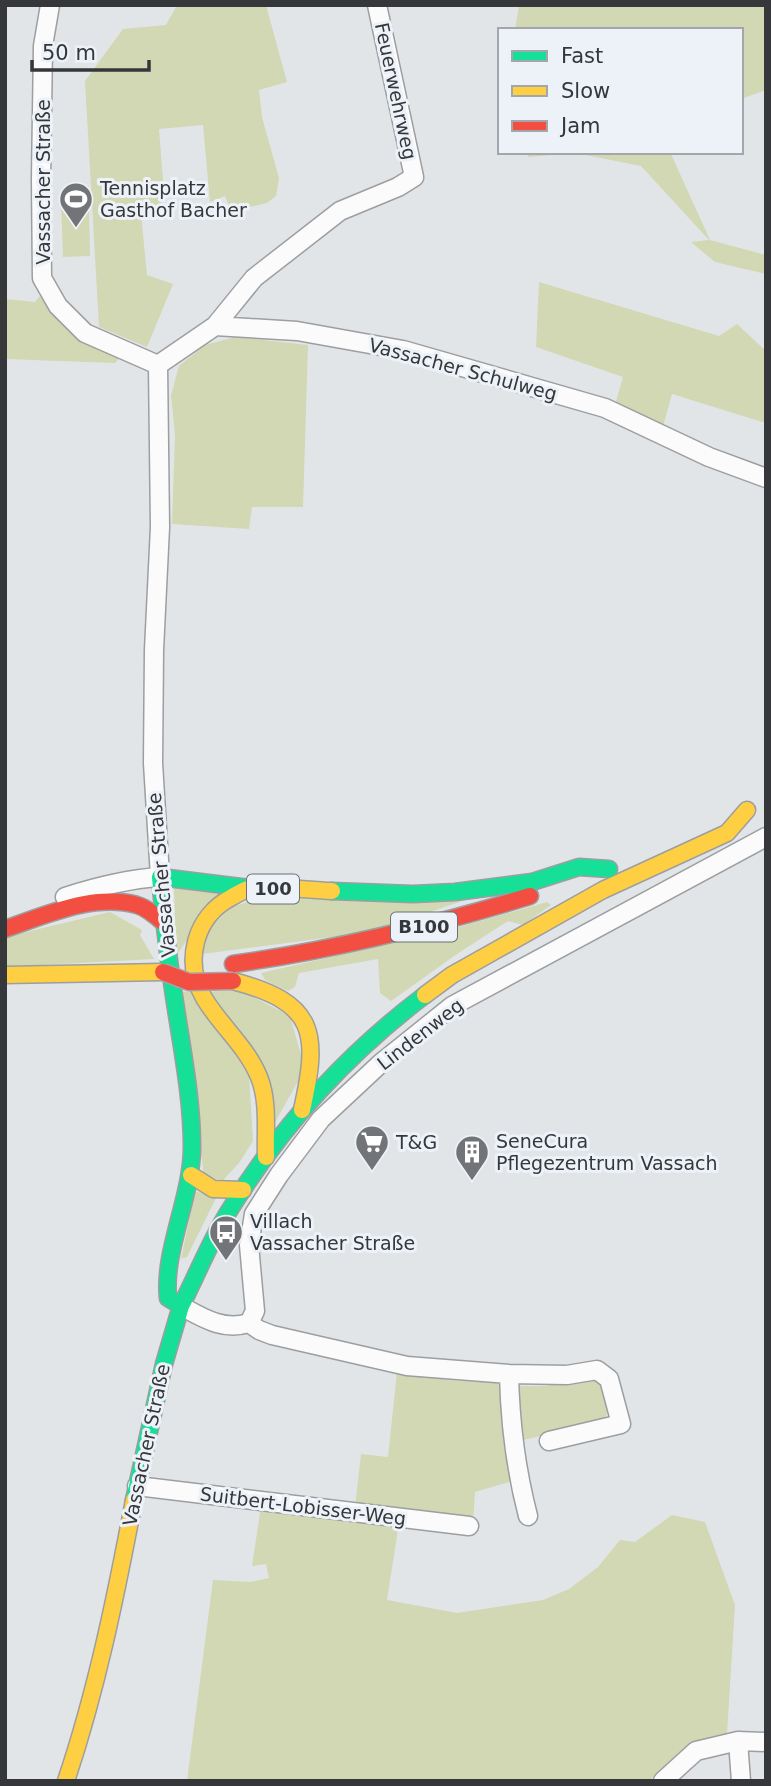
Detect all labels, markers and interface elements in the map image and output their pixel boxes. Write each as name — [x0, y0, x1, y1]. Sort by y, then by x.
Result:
street label: Feuerwehrweg — [371, 20, 421, 162]
scale bar — [32, 28, 149, 72]
legend — [498, 28, 743, 154]
text: 50 m — [42, 41, 96, 65]
text: Fast — [561, 44, 603, 68]
text: Slow — [561, 79, 610, 103]
street label: Vassacher Straße — [32, 99, 54, 265]
text: Jam — [559, 114, 601, 138]
place label: Tennisplatz Gasthof Bacher — [99, 177, 247, 221]
sports icon: Tennisplatz Gasthof Bacher — [57, 180, 95, 229]
street label: Vassacher Schulweg — [367, 333, 559, 405]
street label: Vassacher Straße — [143, 792, 179, 958]
road number: 100 — [247, 874, 299, 904]
road number: B100 — [391, 912, 457, 942]
street label: Lindenweg — [373, 994, 467, 1074]
supermarket icon: T&G — [353, 1123, 391, 1172]
place label: SeneCura Pflegezentrum Vassach — [496, 1130, 718, 1174]
place label: T&G — [395, 1131, 437, 1153]
building icon: SeneCura Pflegezentrum Vassach — [453, 1133, 491, 1182]
place label: Villach Vassacher Straße — [250, 1210, 415, 1254]
bus stop icon: Villach Vassacher Straße — [207, 1213, 245, 1262]
street label: Vassacher Straße — [118, 1362, 174, 1528]
street label: Suitbert-Lobisser-Weg — [199, 1482, 407, 1530]

